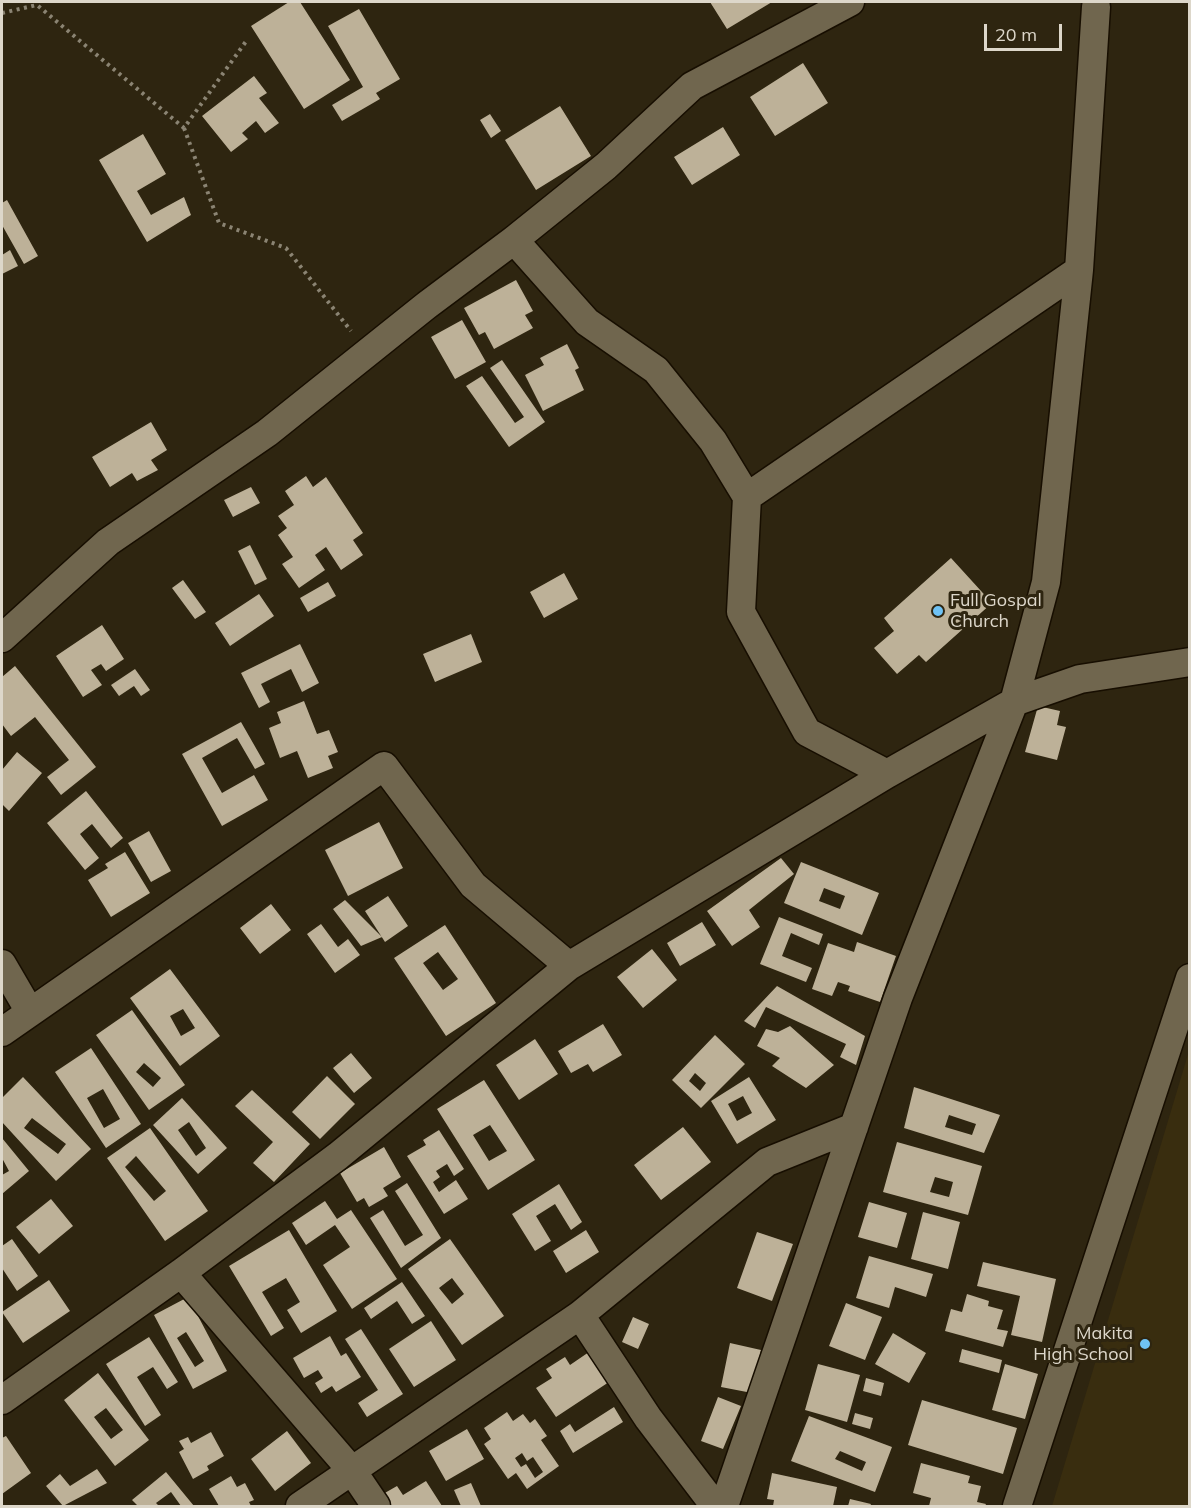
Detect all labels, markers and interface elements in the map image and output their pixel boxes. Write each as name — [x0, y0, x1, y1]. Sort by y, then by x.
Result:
scale bar — [987, 12, 1065, 50]
text: 20 m — [995, 23, 1037, 46]
place label: Full Gospal Church — [950, 590, 1042, 632]
marker: Full Gospal Church — [931, 604, 945, 618]
place label: Makita High School — [1033, 1323, 1133, 1366]
marker: Makita High School — [1138, 1337, 1152, 1351]

